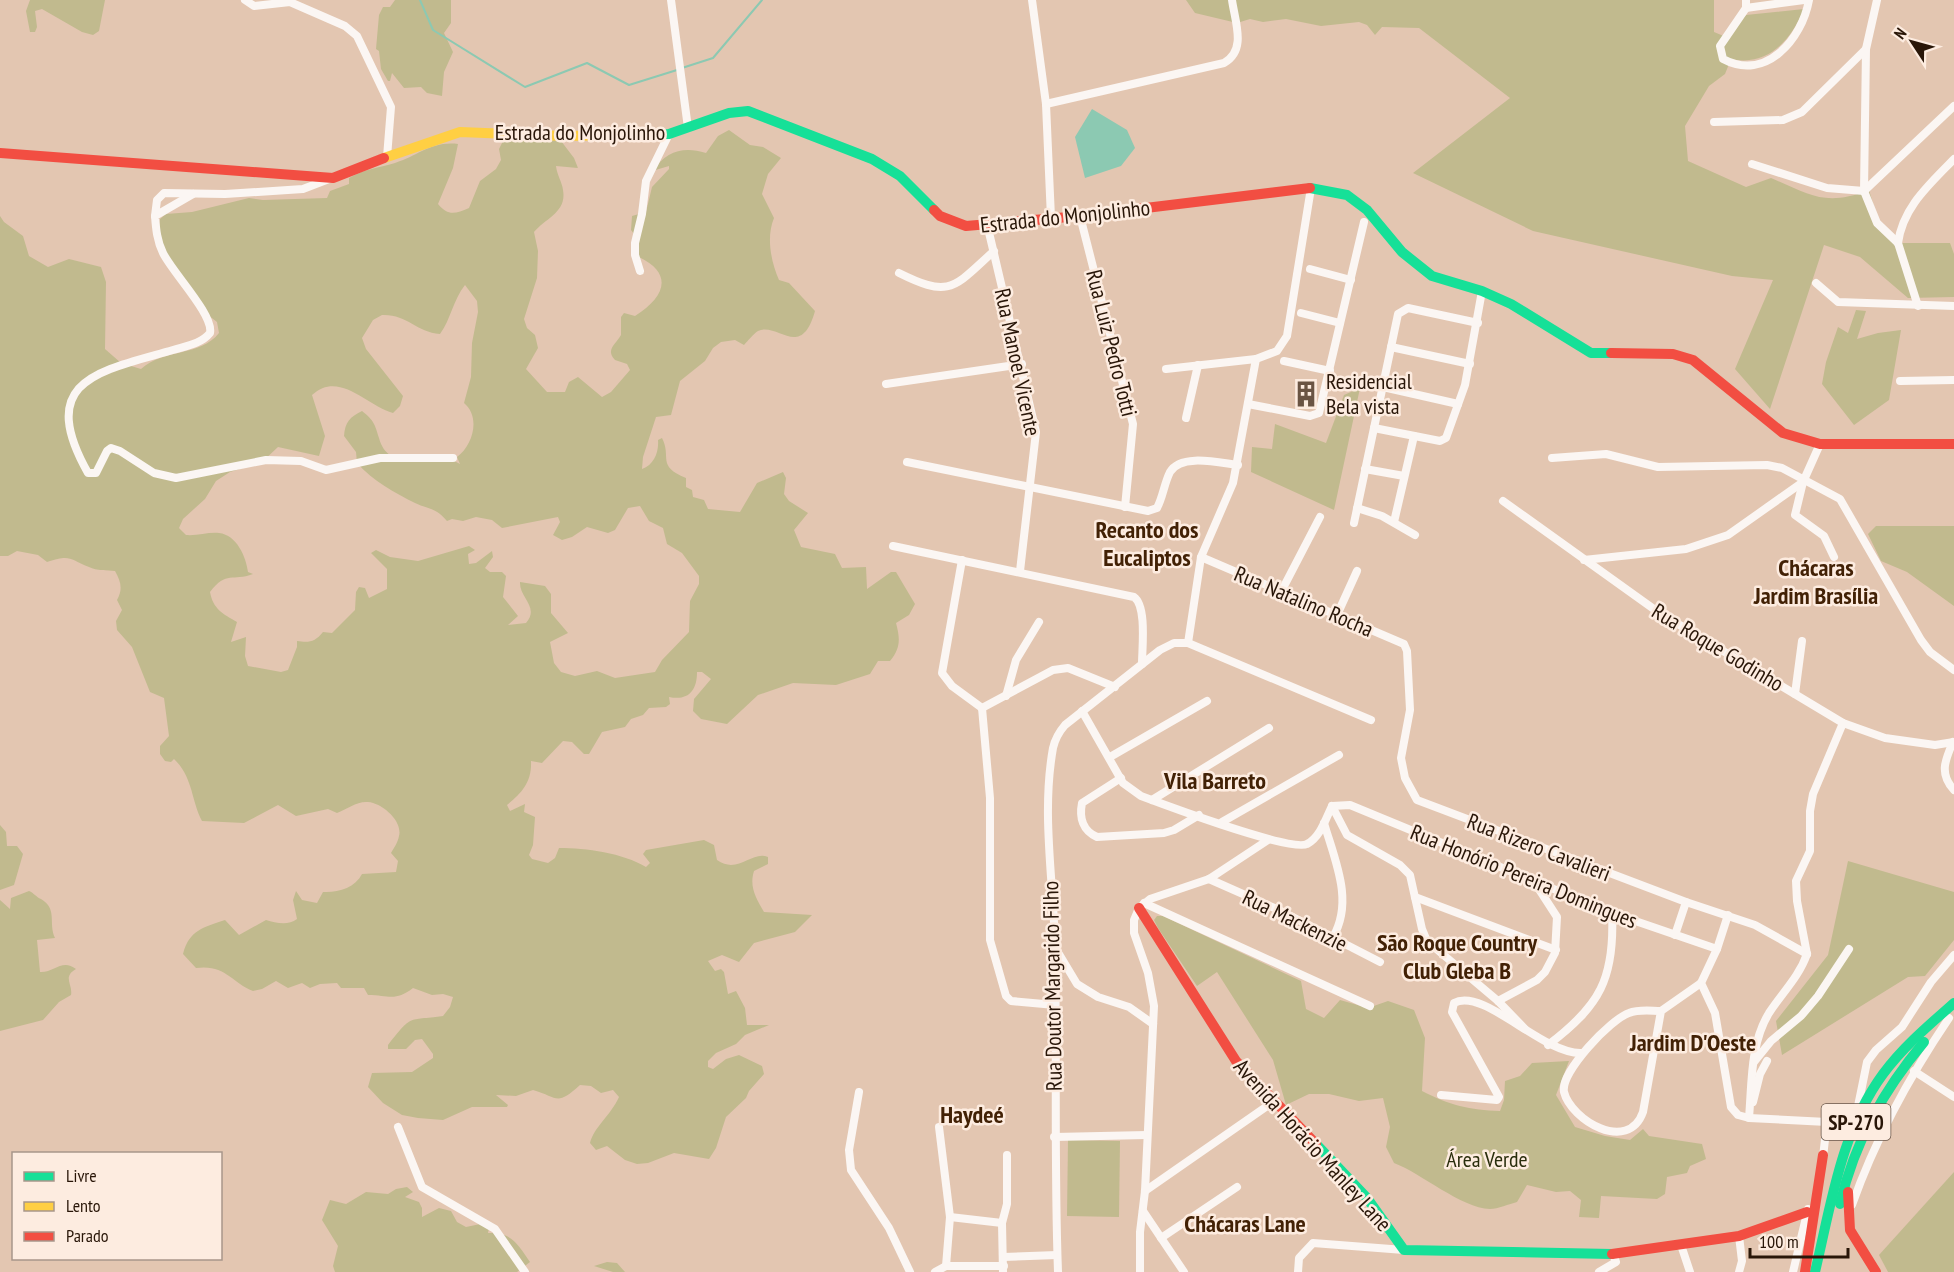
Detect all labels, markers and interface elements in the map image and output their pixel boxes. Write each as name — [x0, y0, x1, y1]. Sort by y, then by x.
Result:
north arrow — [1882, 12, 1942, 72]
text: N — [1889, 24, 1910, 43]
street label: Estrada do Monjolinho — [495, 118, 665, 146]
street label: Estrada do Monjolinho — [979, 193, 1151, 239]
street label: Rua Luiz Pedro Totti — [1080, 267, 1144, 419]
street label: Rua Manoel Vicente — [989, 286, 1047, 438]
place label: Residencial Bela vista — [1326, 367, 1413, 420]
building icon: Residencial Bela vista — [1291, 379, 1321, 409]
district label: Recanto dos Eucaliptos — [1096, 514, 1198, 573]
district label: Chácaras Jardim Brasília — [1753, 552, 1878, 611]
street label: Rua Natalino Rocha — [1230, 559, 1378, 643]
street label: Rua Roque Godinho — [1647, 597, 1789, 697]
district label: Vila Barreto — [1163, 765, 1266, 796]
street label: Rua Rizero Cavalieri — [1463, 807, 1615, 887]
street label: Rua Honório Pereira Domingues — [1407, 818, 1641, 934]
street label: Rua Doutor Margarido Filho — [1036, 881, 1068, 1091]
street label: Rua Mackenzie — [1238, 883, 1352, 957]
district label: São Roque Country Club Gleba B — [1377, 927, 1537, 986]
district label: Jardim D'Oeste — [1629, 1027, 1756, 1058]
street label: Avenida Horácio Manley Lane — [1228, 1053, 1398, 1237]
district label: Haydeé — [940, 1099, 1004, 1130]
road number: SP-270 — [1822, 1104, 1890, 1140]
park label: Área Verde — [1446, 1145, 1528, 1173]
legend — [12, 1152, 222, 1260]
text: Livre — [66, 1164, 97, 1187]
text: Lento — [66, 1194, 101, 1217]
district label: Chácaras Lane — [1184, 1208, 1306, 1239]
scale bar — [1750, 1221, 1848, 1259]
text: Parado — [66, 1224, 109, 1247]
text: 100 m — [1759, 1230, 1799, 1253]

